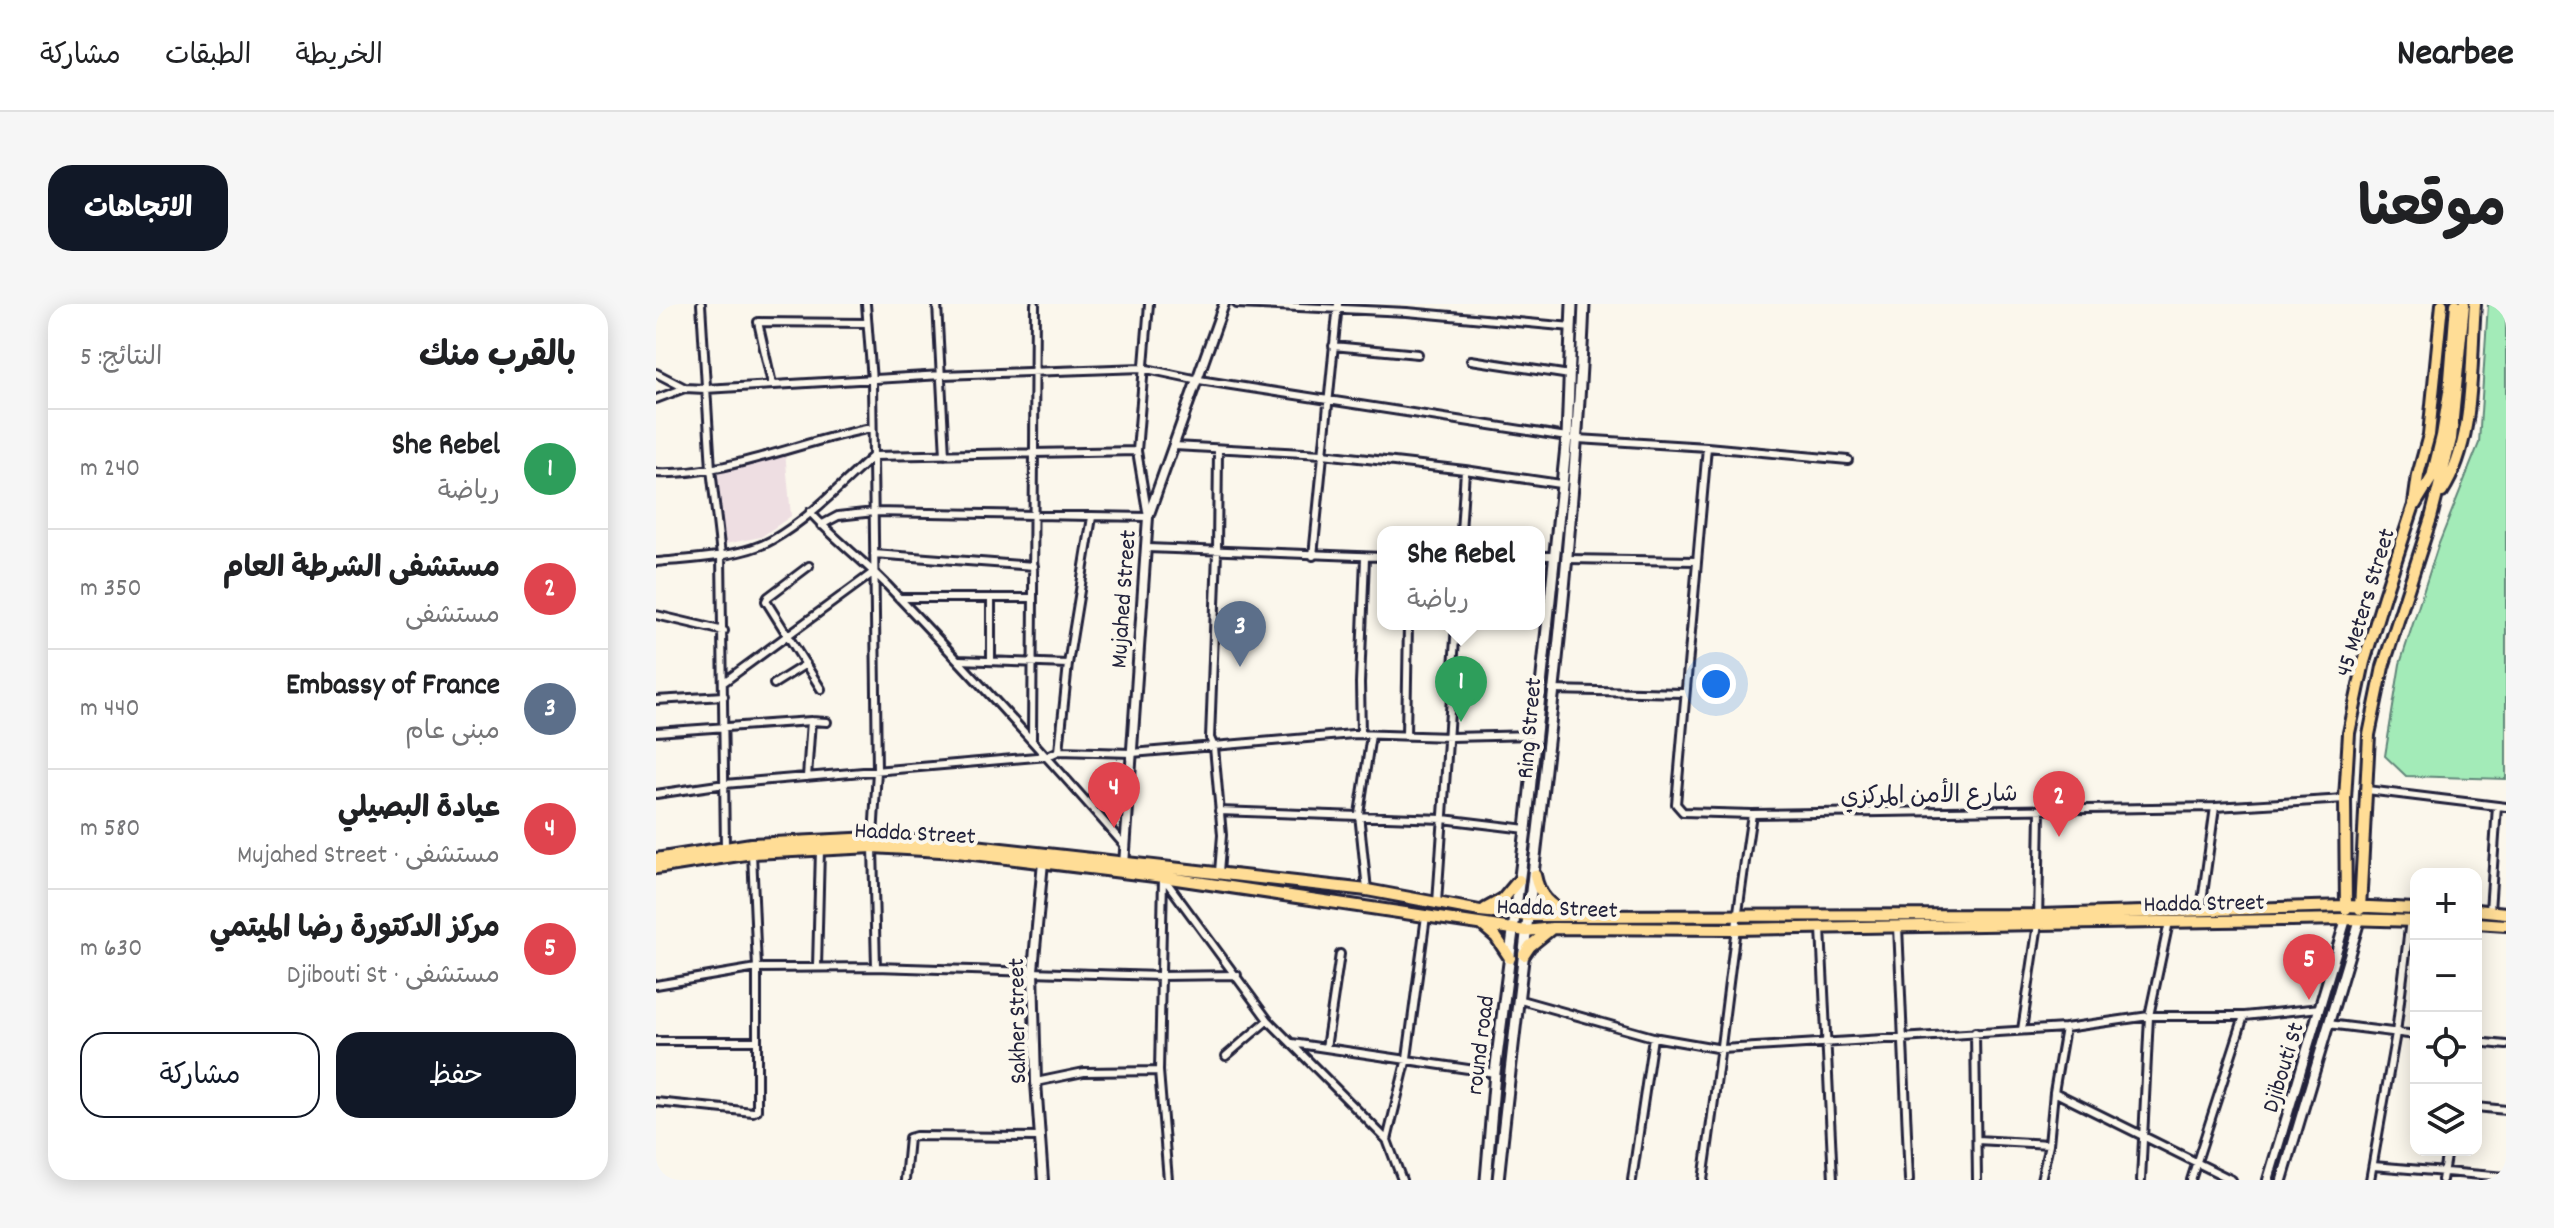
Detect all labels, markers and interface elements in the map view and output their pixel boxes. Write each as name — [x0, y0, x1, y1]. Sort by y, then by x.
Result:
text: Nearbee — [2397, 28, 2514, 83]
text: مشاركة — [40, 38, 121, 78]
text: الطبقات — [165, 38, 251, 78]
text: الخريطة — [295, 38, 383, 78]
button: الاتجاهات — [48, 165, 228, 251]
text: موقعنا — [2358, 173, 2506, 253]
text: بالقرب منك — [419, 334, 576, 383]
text: النتائج: 5 — [80, 340, 162, 377]
text: She Rebel — [392, 426, 500, 469]
text: 240 m — [80, 451, 140, 488]
text: 1 — [547, 451, 553, 488]
text: رياضة — [438, 474, 500, 511]
street label: 45 Meters Street — [2328, 524, 2406, 681]
popup — [1377, 526, 1545, 630]
street label: Mujahed Street — [1103, 529, 1147, 670]
text: She Rebel — [1407, 535, 1515, 578]
text: مستشفى الشرطة العام — [223, 549, 500, 592]
text: 350 m — [80, 571, 142, 608]
text: 2 — [544, 571, 556, 608]
text: رياضة — [1407, 583, 1469, 620]
text: مستشفى — [405, 598, 500, 635]
pin: 3 — [1214, 601, 1266, 667]
pin: 1 — [1435, 656, 1487, 722]
your location — [1696, 664, 1736, 704]
text: Embassy of France — [286, 666, 500, 709]
street label: Ring Street — [1510, 676, 1552, 780]
text: 440 m — [80, 691, 140, 728]
text: 3 — [544, 691, 556, 728]
text: مبنى عام — [405, 714, 500, 751]
pin: 4 — [1088, 762, 1140, 828]
pin: 2 — [2033, 771, 2085, 837]
street label: شارع الأمن المركزي — [1840, 775, 2018, 816]
text: عيادة البصيلي — [338, 789, 500, 832]
text: 580 m — [80, 811, 140, 848]
text: 4 — [545, 811, 555, 848]
street label: Hadda Street — [853, 815, 976, 855]
text: مستشفى · Mujahed Street — [237, 838, 500, 875]
map controls — [2410, 868, 2482, 1156]
button: + — [2410, 868, 2482, 940]
street label: Hadda Street — [2143, 887, 2265, 923]
street label: Hadda Street — [1496, 891, 1618, 929]
text: مركز الدكتورة رضا الميتمي — [210, 909, 500, 952]
text: 630 m — [80, 931, 142, 968]
text: 5 — [544, 931, 556, 968]
pin: 5 — [2283, 934, 2335, 1000]
button: − — [2410, 940, 2482, 1012]
text: مستشفى · Djibouti St — [287, 958, 500, 995]
street label: Sakher Street — [1001, 958, 1037, 1084]
street label: round road — [1459, 994, 1505, 1097]
button: locate — [2410, 1012, 2482, 1084]
street label: Djibouti St — [2255, 1018, 2315, 1117]
button: مشاركة — [80, 1032, 320, 1118]
button: حفظ — [336, 1032, 576, 1118]
button: layers — [2410, 1084, 2482, 1156]

